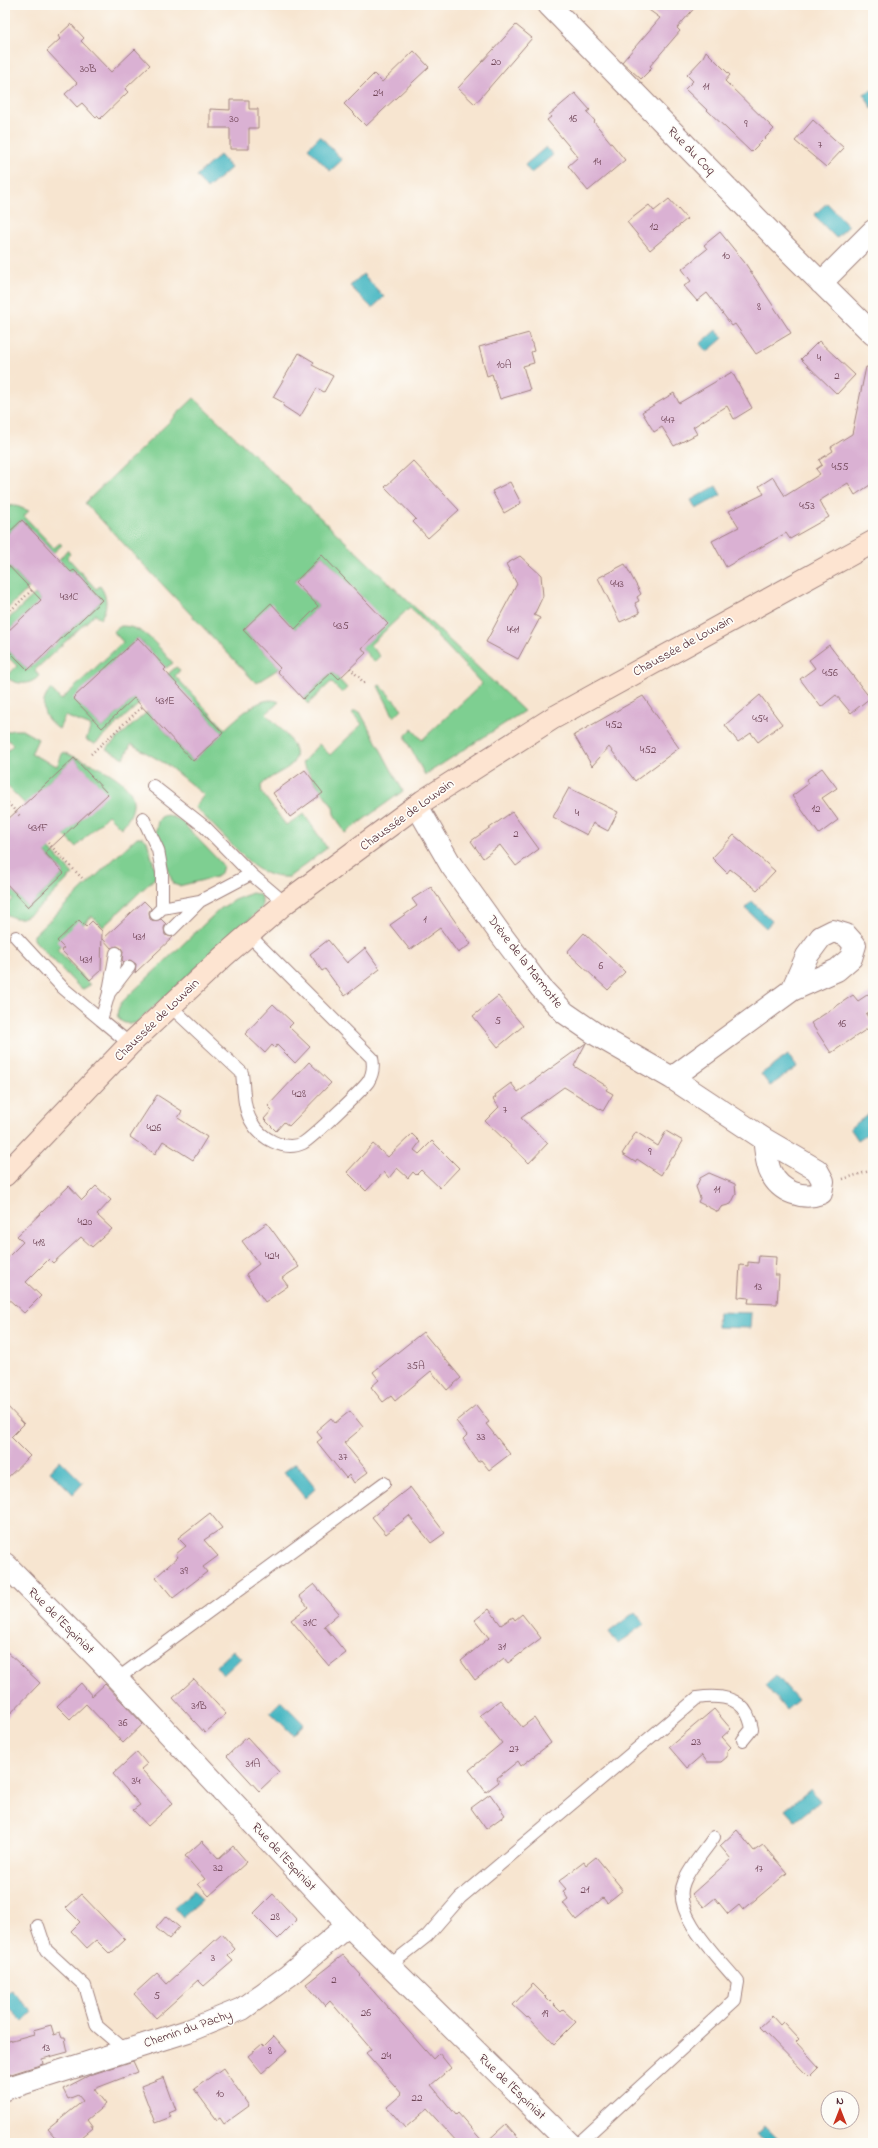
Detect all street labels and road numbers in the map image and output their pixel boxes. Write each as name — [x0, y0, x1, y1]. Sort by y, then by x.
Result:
street label: Rue du Coq — [663, 122, 719, 180]
street label: Chaussée de Louvain — [629, 611, 737, 681]
street label: Chaussée de Louvain — [356, 774, 458, 856]
street label: Drève de la Marmotte — [482, 911, 567, 1013]
street label: Chaussée de Louvain — [110, 974, 204, 1066]
street label: Rue de l'Espiniat — [23, 1583, 99, 1659]
street label: Rue de l'Espiniat — [247, 1818, 321, 1896]
street label: Chemin du Pachy — [141, 2005, 235, 2054]
street label: Rue de l'Espiniat — [474, 2050, 551, 2125]

